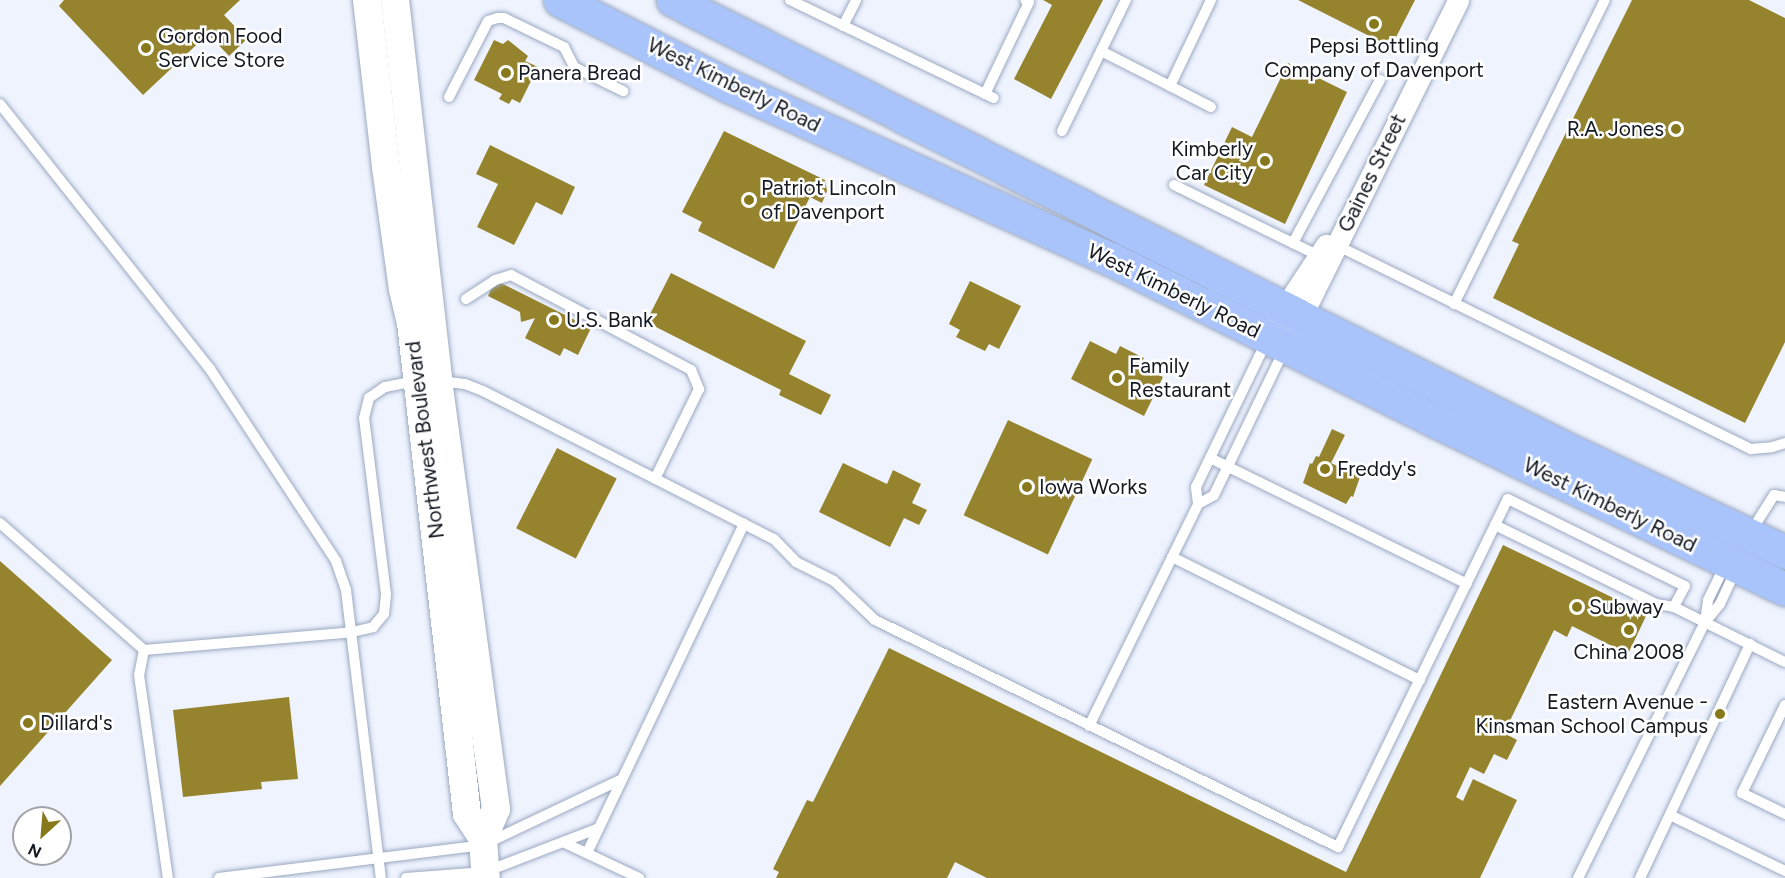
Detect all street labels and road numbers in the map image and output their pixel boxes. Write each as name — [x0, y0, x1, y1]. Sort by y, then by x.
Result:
street label: West Kimberly Road — [643, 32, 825, 138]
street label: Gaines Street — [1333, 110, 1411, 236]
street label: West Kimberly Road — [1083, 238, 1265, 344]
street label: Northwest Boulevard — [400, 340, 450, 540]
street label: West Kimberly Road — [1519, 452, 1701, 558]

